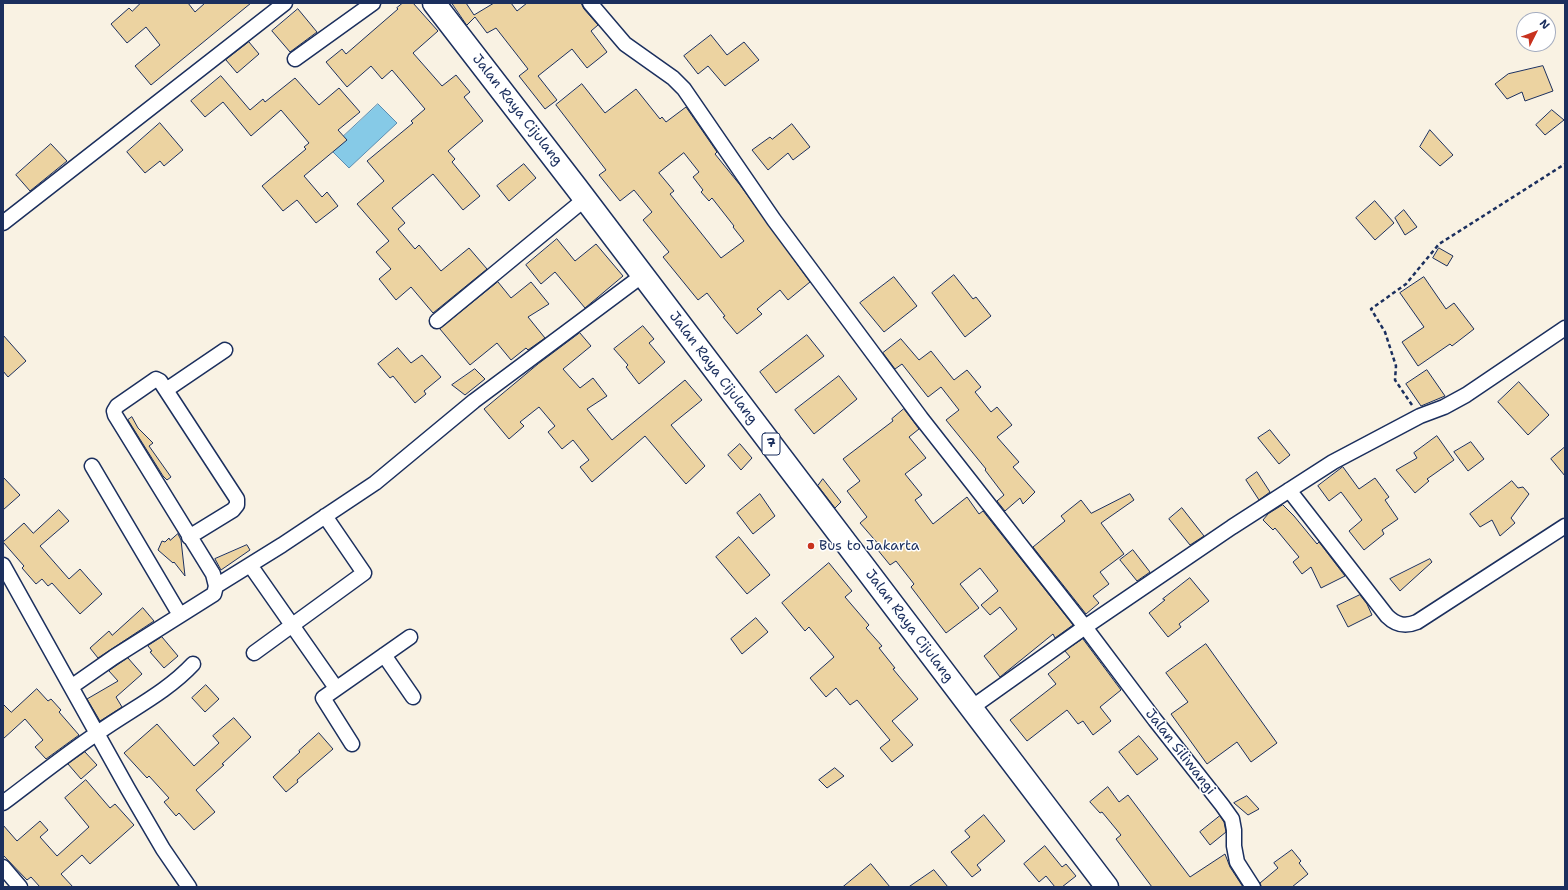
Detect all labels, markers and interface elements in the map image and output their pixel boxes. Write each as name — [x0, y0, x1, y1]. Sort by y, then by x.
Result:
north arrow — [1516, 12, 1556, 52]
text: N — [1536, 16, 1553, 33]
street label: Jalan Raya Cijulang — [468, 51, 566, 169]
street label: Jalan Raya Cijulang — [665, 308, 761, 428]
road number: 7 — [762, 433, 780, 455]
place label: Bus to Jakarta — [819, 538, 919, 554]
marker: Bus to Jakarta — [806, 541, 816, 551]
street label: Jalan Raya Cijulang — [861, 566, 957, 686]
street label: Jalan Siliwangi — [1141, 706, 1219, 798]

